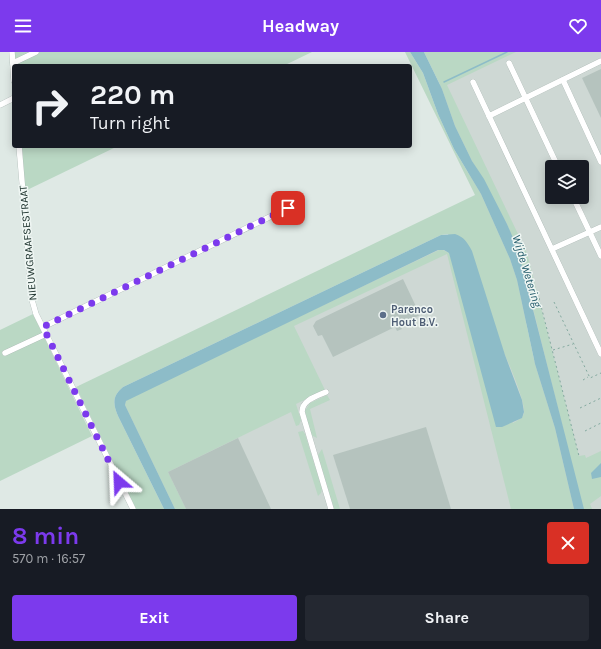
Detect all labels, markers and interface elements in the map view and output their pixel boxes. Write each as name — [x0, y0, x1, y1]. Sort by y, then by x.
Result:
icon: menu — [12, 15, 34, 37]
text: Headway — [262, 15, 339, 37]
icon: heart — [567, 15, 589, 37]
text: 220 m — [90, 78, 175, 111]
icon: right — [24, 80, 76, 132]
text: Turn right — [90, 112, 170, 134]
map controls — [545, 160, 589, 204]
button: layers — [545, 160, 589, 204]
street label: NIEUWGRAAFSESTRAAT — [16, 184, 40, 301]
pin — [271, 191, 305, 225]
icon: arrive — [277, 197, 299, 219]
water label: Wijde Wetering — [509, 233, 545, 310]
place label: Parenco Hout B.V. — [391, 303, 438, 329]
marker: Parenco Hout B.V. — [378, 310, 388, 320]
position arrow — [98, 461, 140, 503]
text: 8 min — [12, 522, 79, 550]
button: close — [547, 522, 589, 564]
text: 570 m · 16:57 — [12, 551, 85, 566]
button: Exit — [12, 595, 297, 641]
button: Share — [305, 595, 589, 641]

